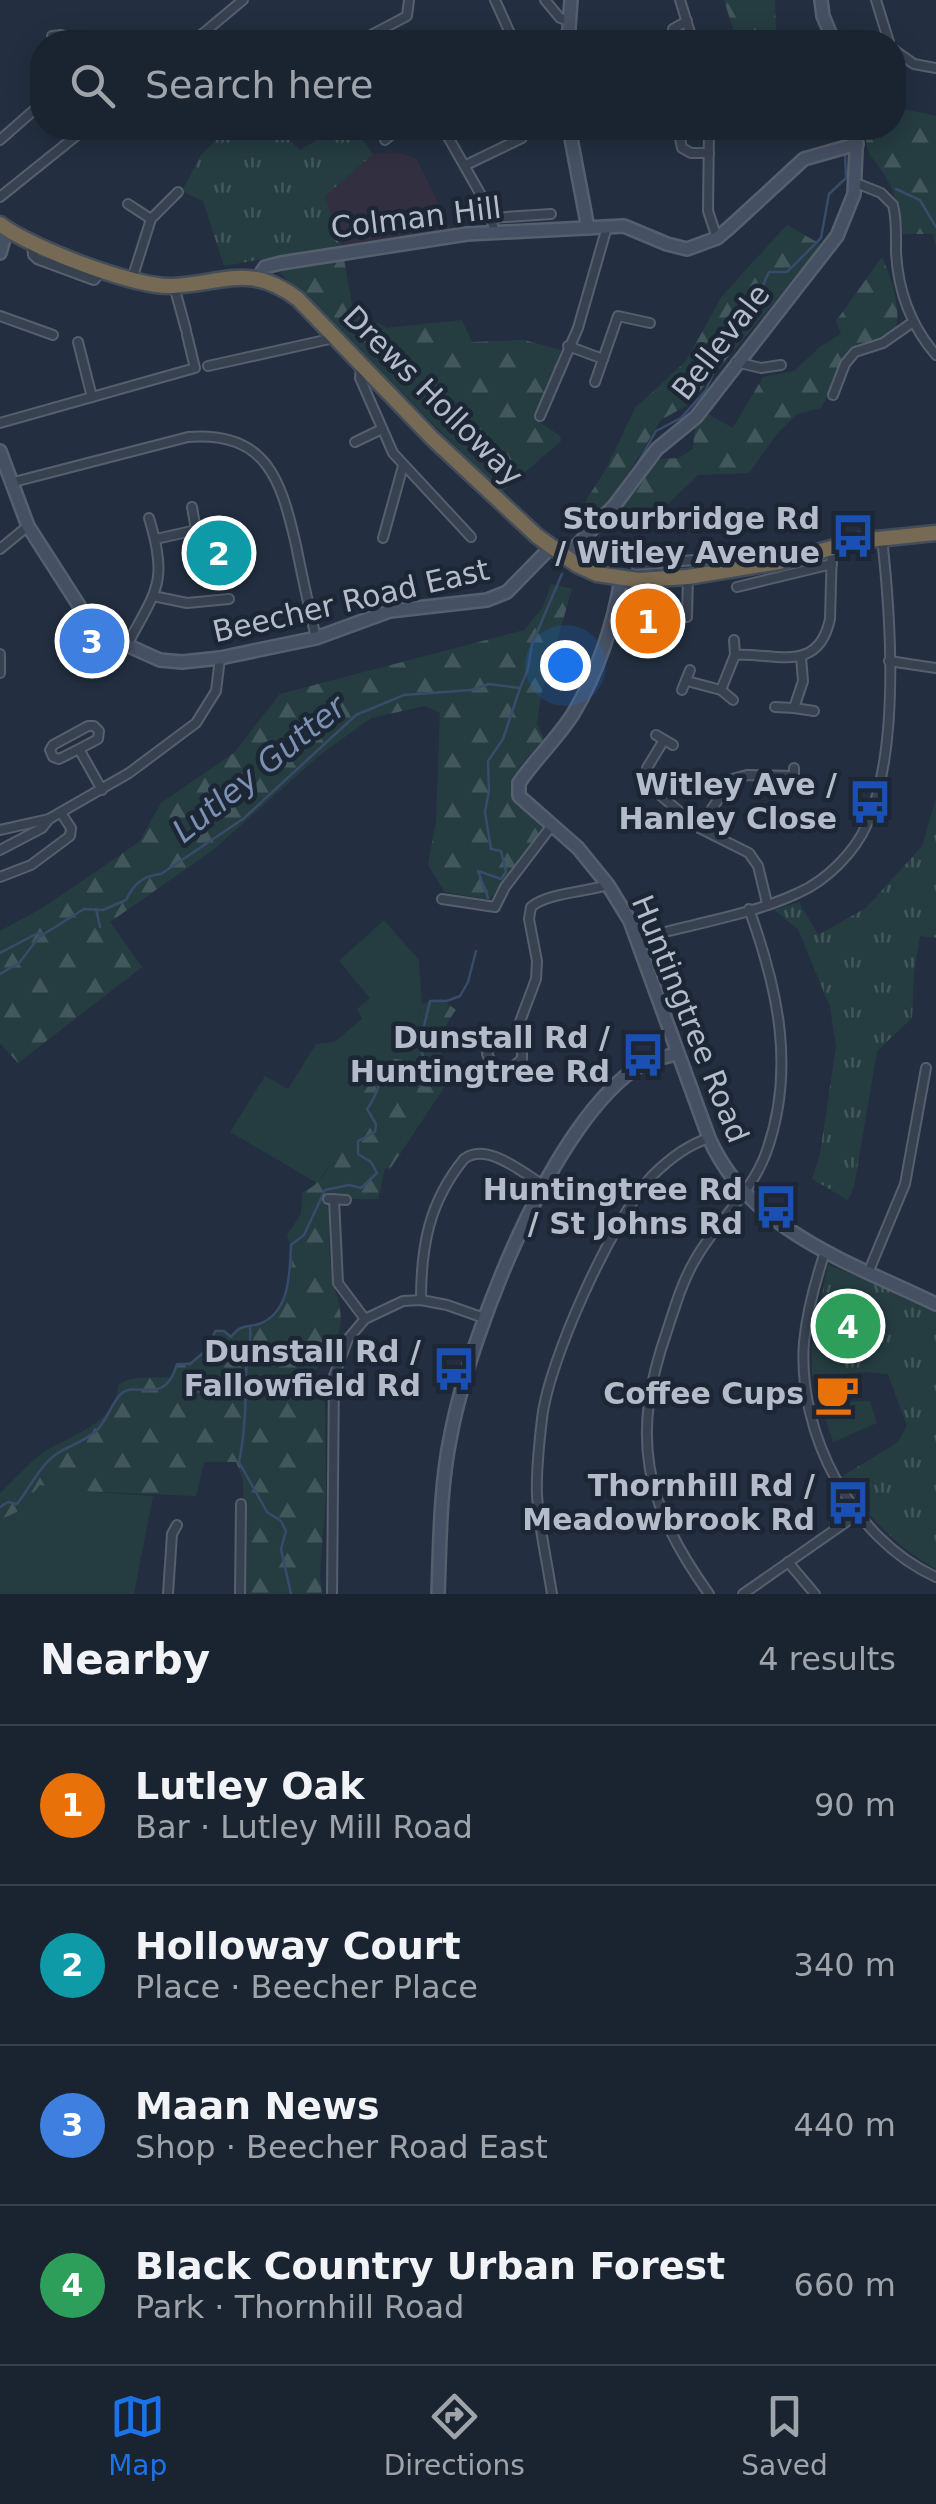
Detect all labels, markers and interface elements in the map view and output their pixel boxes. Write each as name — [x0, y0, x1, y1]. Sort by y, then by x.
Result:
search box — [30, 30, 906, 140]
icon: search — [65, 58, 120, 113]
text: Search here — [145, 63, 373, 107]
street label: Colman Hill — [329, 190, 503, 245]
street label: Bellevale — [665, 277, 777, 406]
street label: Drews Holloway — [336, 299, 530, 493]
place label: Stourbridge Rd / Witley Avenue — [555, 501, 820, 570]
bus stop icon: Stourbridge Rd / Witley Avenue — [829, 512, 877, 560]
pin: 2 — [186, 516, 252, 590]
street label: Beecher Road East — [209, 552, 493, 649]
pin: 1 — [616, 584, 680, 658]
pin: 3 — [59, 604, 124, 678]
your location — [540, 640, 591, 691]
water label: Lutley Gutter — [165, 687, 355, 850]
place label: Witley Ave / Hanley Close — [619, 767, 837, 836]
bus stop icon: Witley Ave / Hanley Close — [846, 778, 894, 826]
street label: Huntingtree Road — [625, 890, 756, 1148]
place label: Dunstall Rd / Huntingtree Rd — [350, 1020, 610, 1089]
bus stop icon: Dunstall Rd / Huntingtree Rd — [619, 1031, 667, 1079]
place label: Huntingtree Rd / St Johns Rd — [483, 1172, 743, 1241]
bus stop icon: Huntingtree Rd / St Johns Rd — [752, 1183, 800, 1231]
pin: 4 — [816, 1288, 880, 1364]
place label: Dunstall Rd / Fallowfield Rd — [184, 1334, 421, 1403]
bus stop icon: Dunstall Rd / Fallowfield Rd — [430, 1345, 478, 1393]
cafe icon: Coffee Cups — [813, 1370, 861, 1418]
place label: Coffee Cups — [603, 1376, 804, 1411]
place label: Thornhill Rd / Meadowbrook Rd — [522, 1468, 815, 1537]
bus stop icon: Thornhill Rd / Meadowbrook Rd — [824, 1479, 872, 1527]
text: Nearby — [40, 1635, 210, 1684]
text: 4 results — [758, 1640, 896, 1678]
text: Lutley Oak — [135, 1764, 364, 1808]
text: 1 — [61, 1786, 84, 1824]
text: 90 m — [814, 1786, 896, 1824]
text: Bar · Lutley Mill Road — [135, 1808, 473, 1846]
text: Holloway Court — [135, 1924, 461, 1968]
text: 2 — [61, 1946, 84, 1984]
text: 340 m — [794, 1946, 896, 1984]
text: Place · Beecher Place — [135, 1968, 478, 2006]
text: Maan News — [135, 2084, 380, 2128]
text: 3 — [61, 2106, 84, 2144]
text: 440 m — [794, 2106, 896, 2144]
text: Shop · Beecher Road East — [135, 2128, 548, 2166]
text: Black Country Urban Forest — [135, 2244, 725, 2288]
text: 4 — [61, 2266, 84, 2304]
text: 660 m — [794, 2266, 896, 2304]
text: Park · Thornhill Road — [135, 2288, 464, 2326]
tab: Map — [108, 2389, 167, 2482]
tab: Directions — [384, 2389, 525, 2482]
tab: Saved — [741, 2389, 828, 2482]

